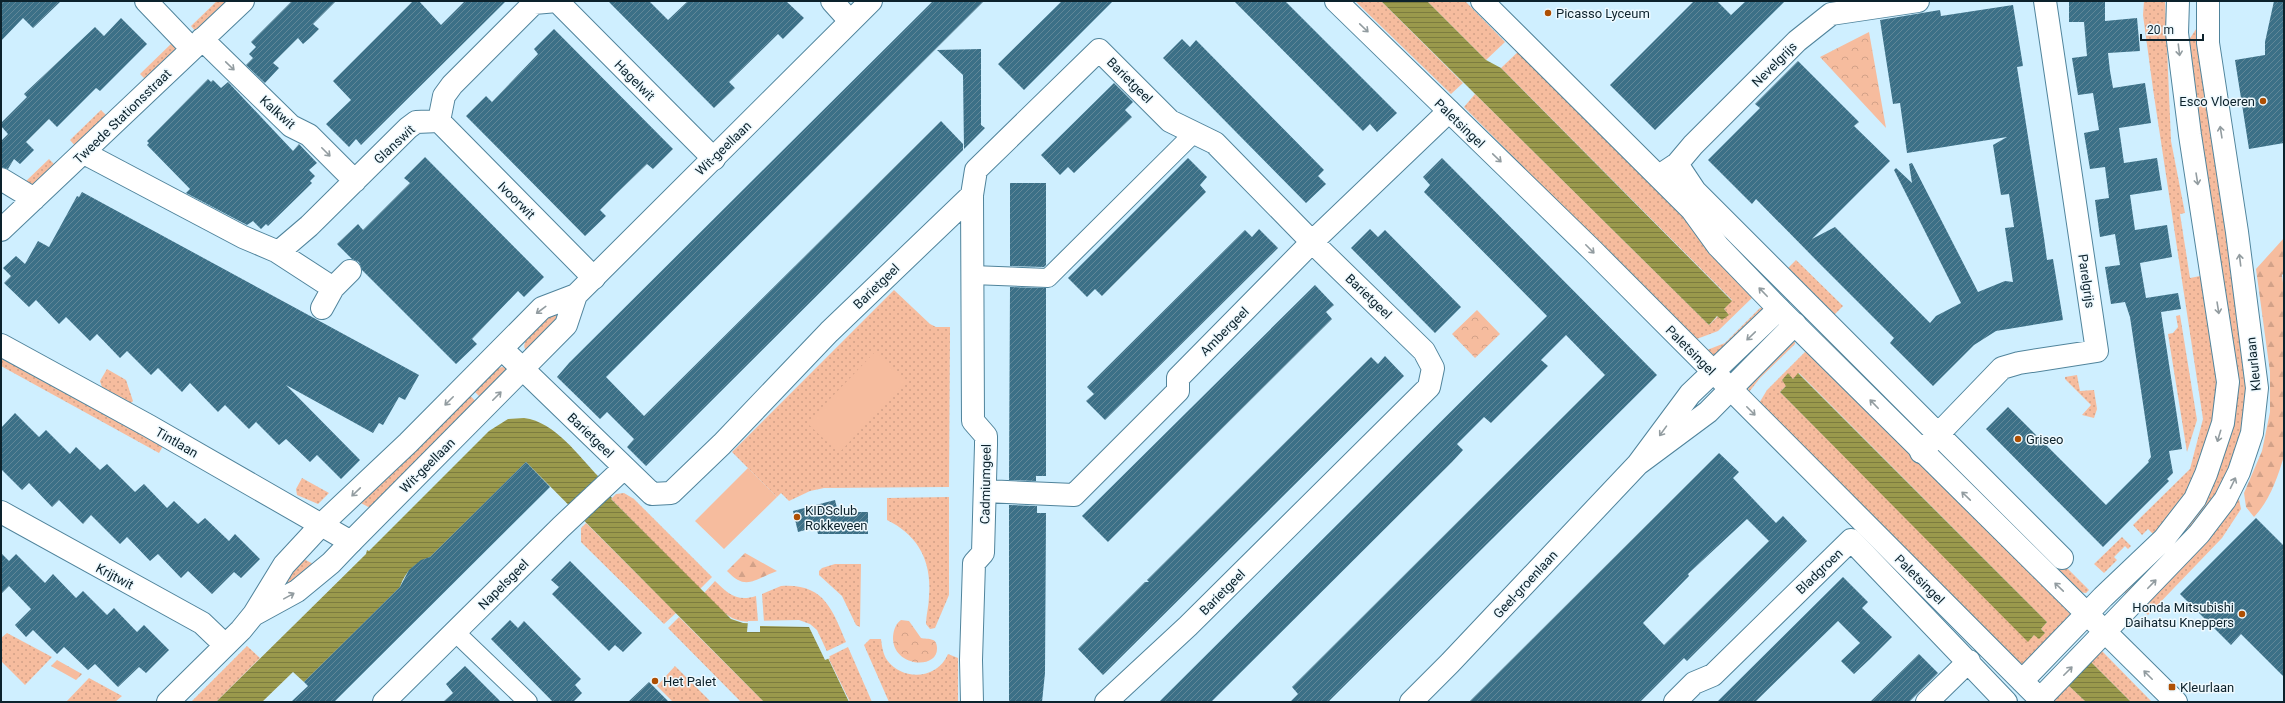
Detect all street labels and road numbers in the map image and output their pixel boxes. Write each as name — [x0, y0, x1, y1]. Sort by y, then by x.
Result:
street label: Nevelgrijs — [1749, 39, 1800, 90]
street label: Barietgeel — [1104, 54, 1156, 106]
street label: Hagelwit — [611, 57, 658, 104]
street label: Tweede Stationsstraat — [70, 66, 174, 167]
street label: Kalkwit — [257, 93, 298, 132]
street label: Paletsingel — [1431, 96, 1488, 151]
street label: Wit-geellaan — [692, 118, 754, 179]
street label: Glanswit — [371, 122, 418, 167]
street label: Ivoorwit — [495, 179, 538, 222]
street label: Parelgrijs — [2075, 253, 2098, 309]
street label: Barietgeel — [850, 261, 902, 312]
street label: Barietgeel — [1343, 271, 1395, 322]
street label: Ambergeel — [1197, 304, 1252, 359]
street label: Paletsingel — [1663, 322, 1719, 378]
street label: Kleurlaan — [2243, 336, 2264, 392]
street label: Barietgeel — [565, 410, 617, 461]
street label: Tintlaan — [153, 424, 201, 461]
street label: Wit-geellaan — [397, 435, 458, 496]
street label: Cadmiumgeel — [977, 444, 994, 524]
street label: Bladgroen — [1793, 546, 1846, 597]
street label: Geel-groenlaan — [1490, 547, 1561, 621]
street label: Paletsingel — [1892, 551, 1948, 607]
street label: Napelsgeel — [475, 556, 532, 613]
street label: Krijtwit — [93, 560, 136, 593]
street label: Barietgeel — [1196, 566, 1248, 618]

